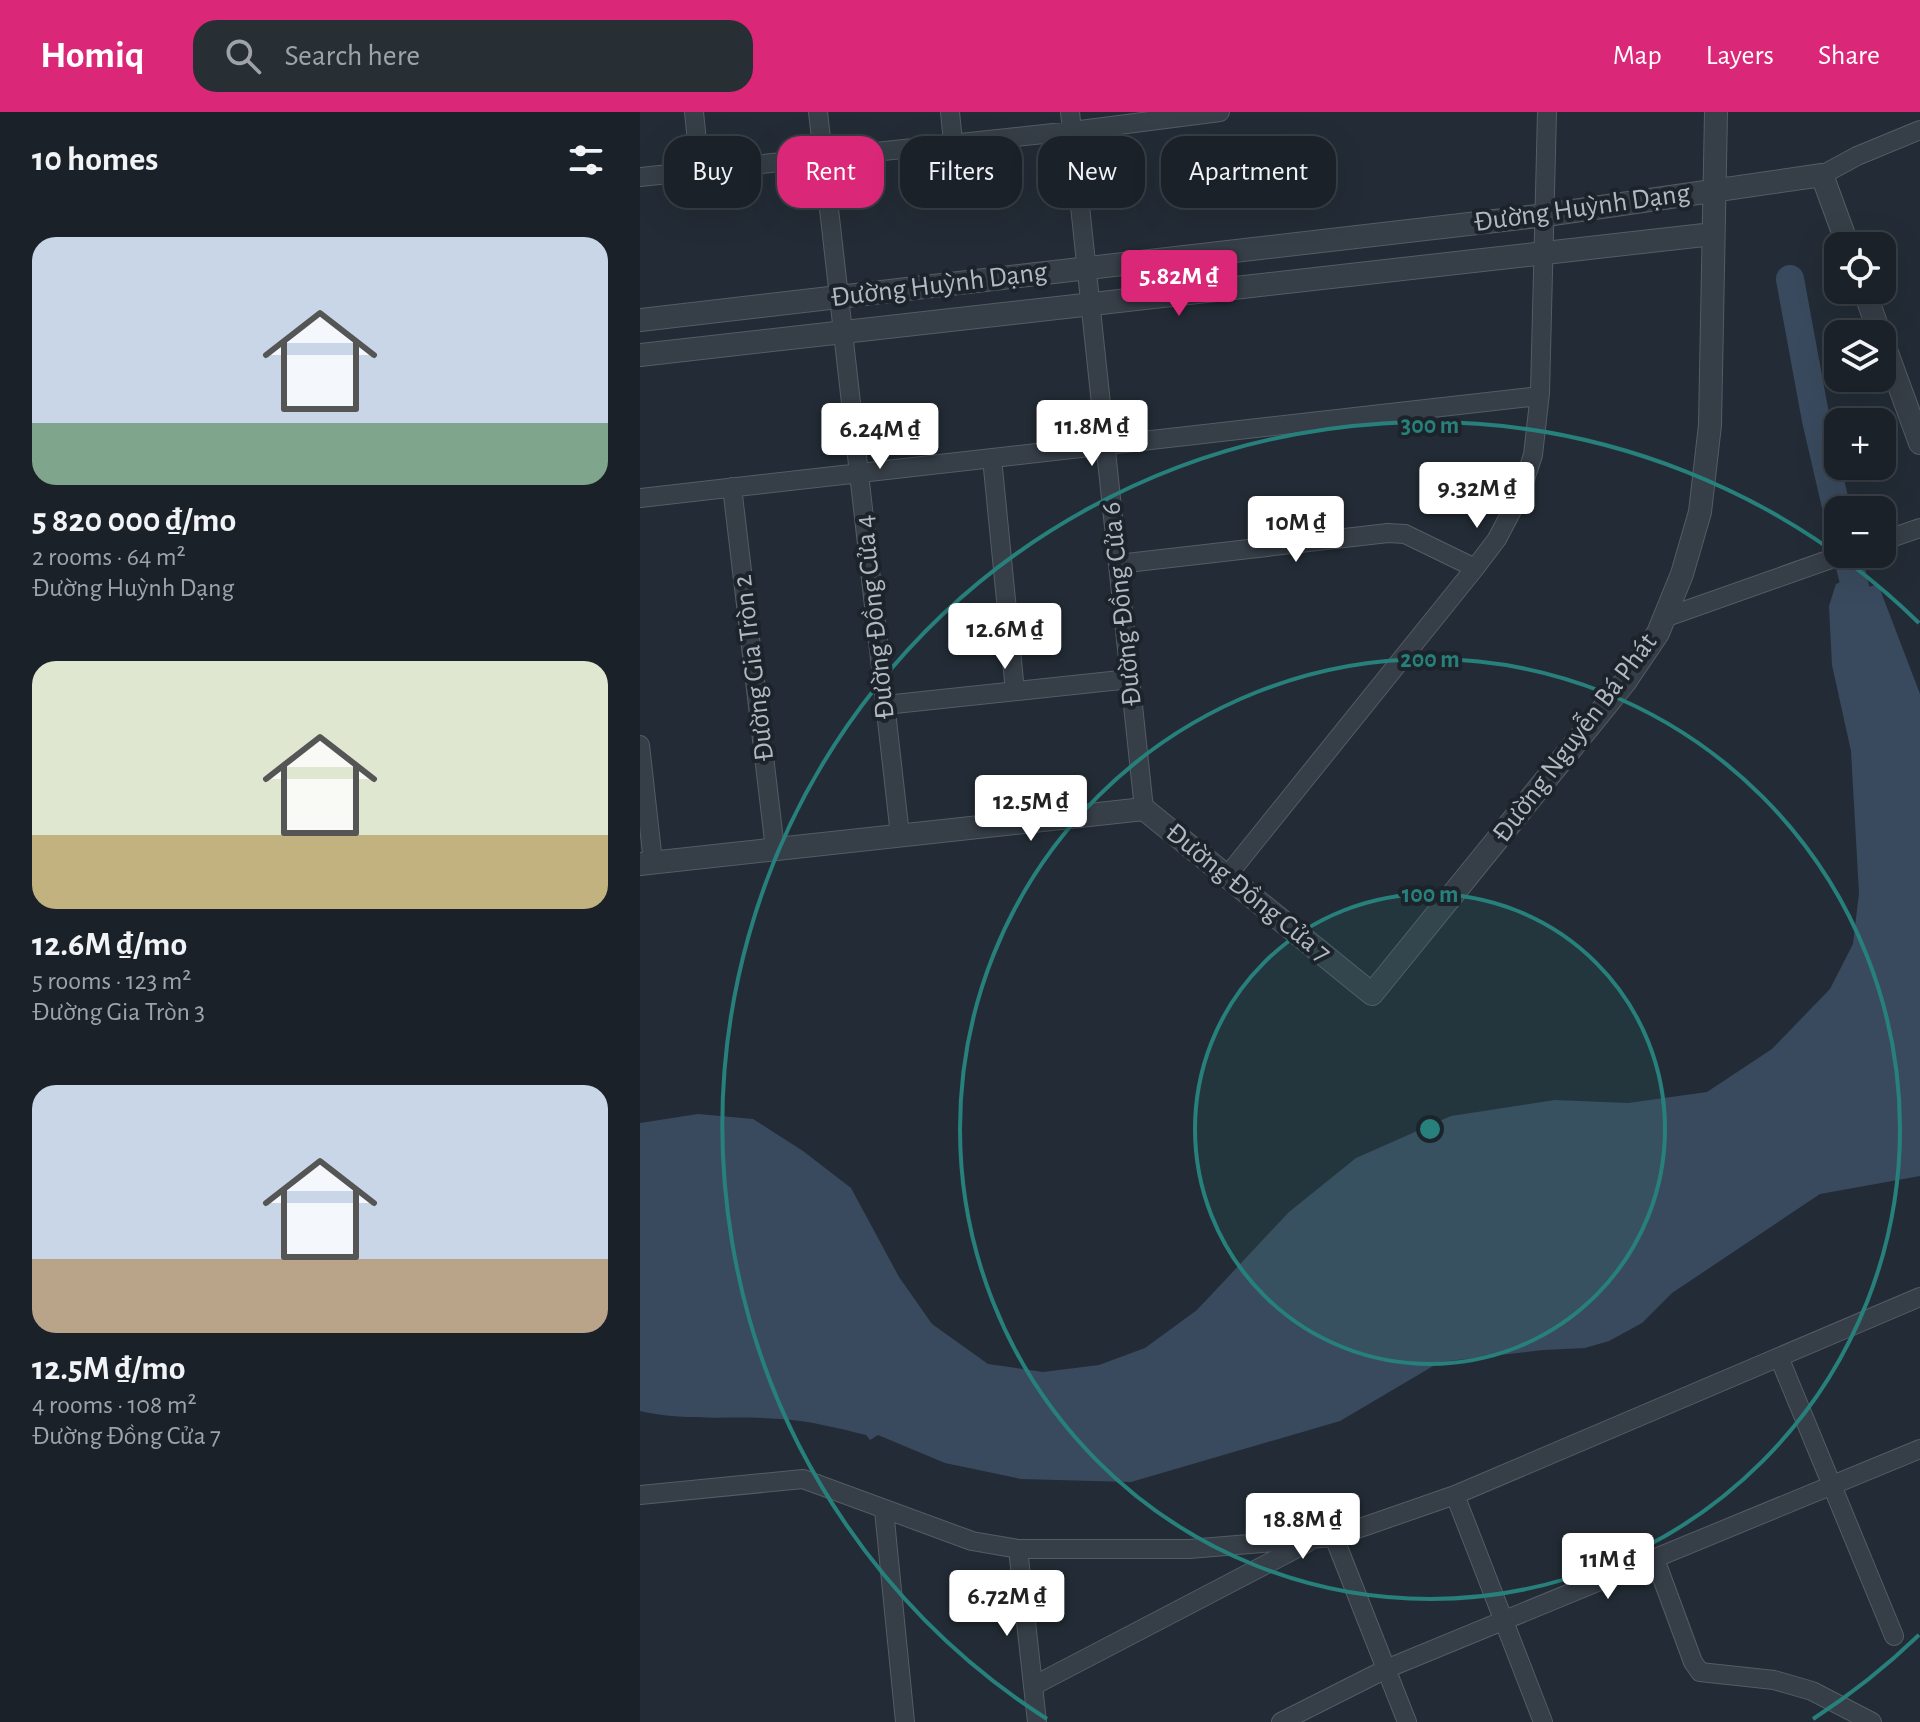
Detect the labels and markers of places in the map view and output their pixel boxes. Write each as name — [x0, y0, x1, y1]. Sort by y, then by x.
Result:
pin: 5.82M ₫ — [1105, 250, 1253, 318]
pin: 11.8M ₫ — [1018, 400, 1166, 468]
pin: 6.24M ₫ — [806, 403, 954, 471]
pin: 9.32M ₫ — [1403, 462, 1551, 530]
pin: 10M ₫ — [1240, 496, 1352, 564]
pin: 12.6M ₫ — [931, 603, 1079, 671]
pin: 12.5M ₫ — [957, 775, 1105, 843]
centre of rings — [1416, 1115, 1444, 1143]
pin: 18.8M ₫ — [1229, 1493, 1377, 1561]
pin: 11M ₫ — [1552, 1533, 1664, 1601]
pin: 6.72M ₫ — [933, 1570, 1081, 1638]

